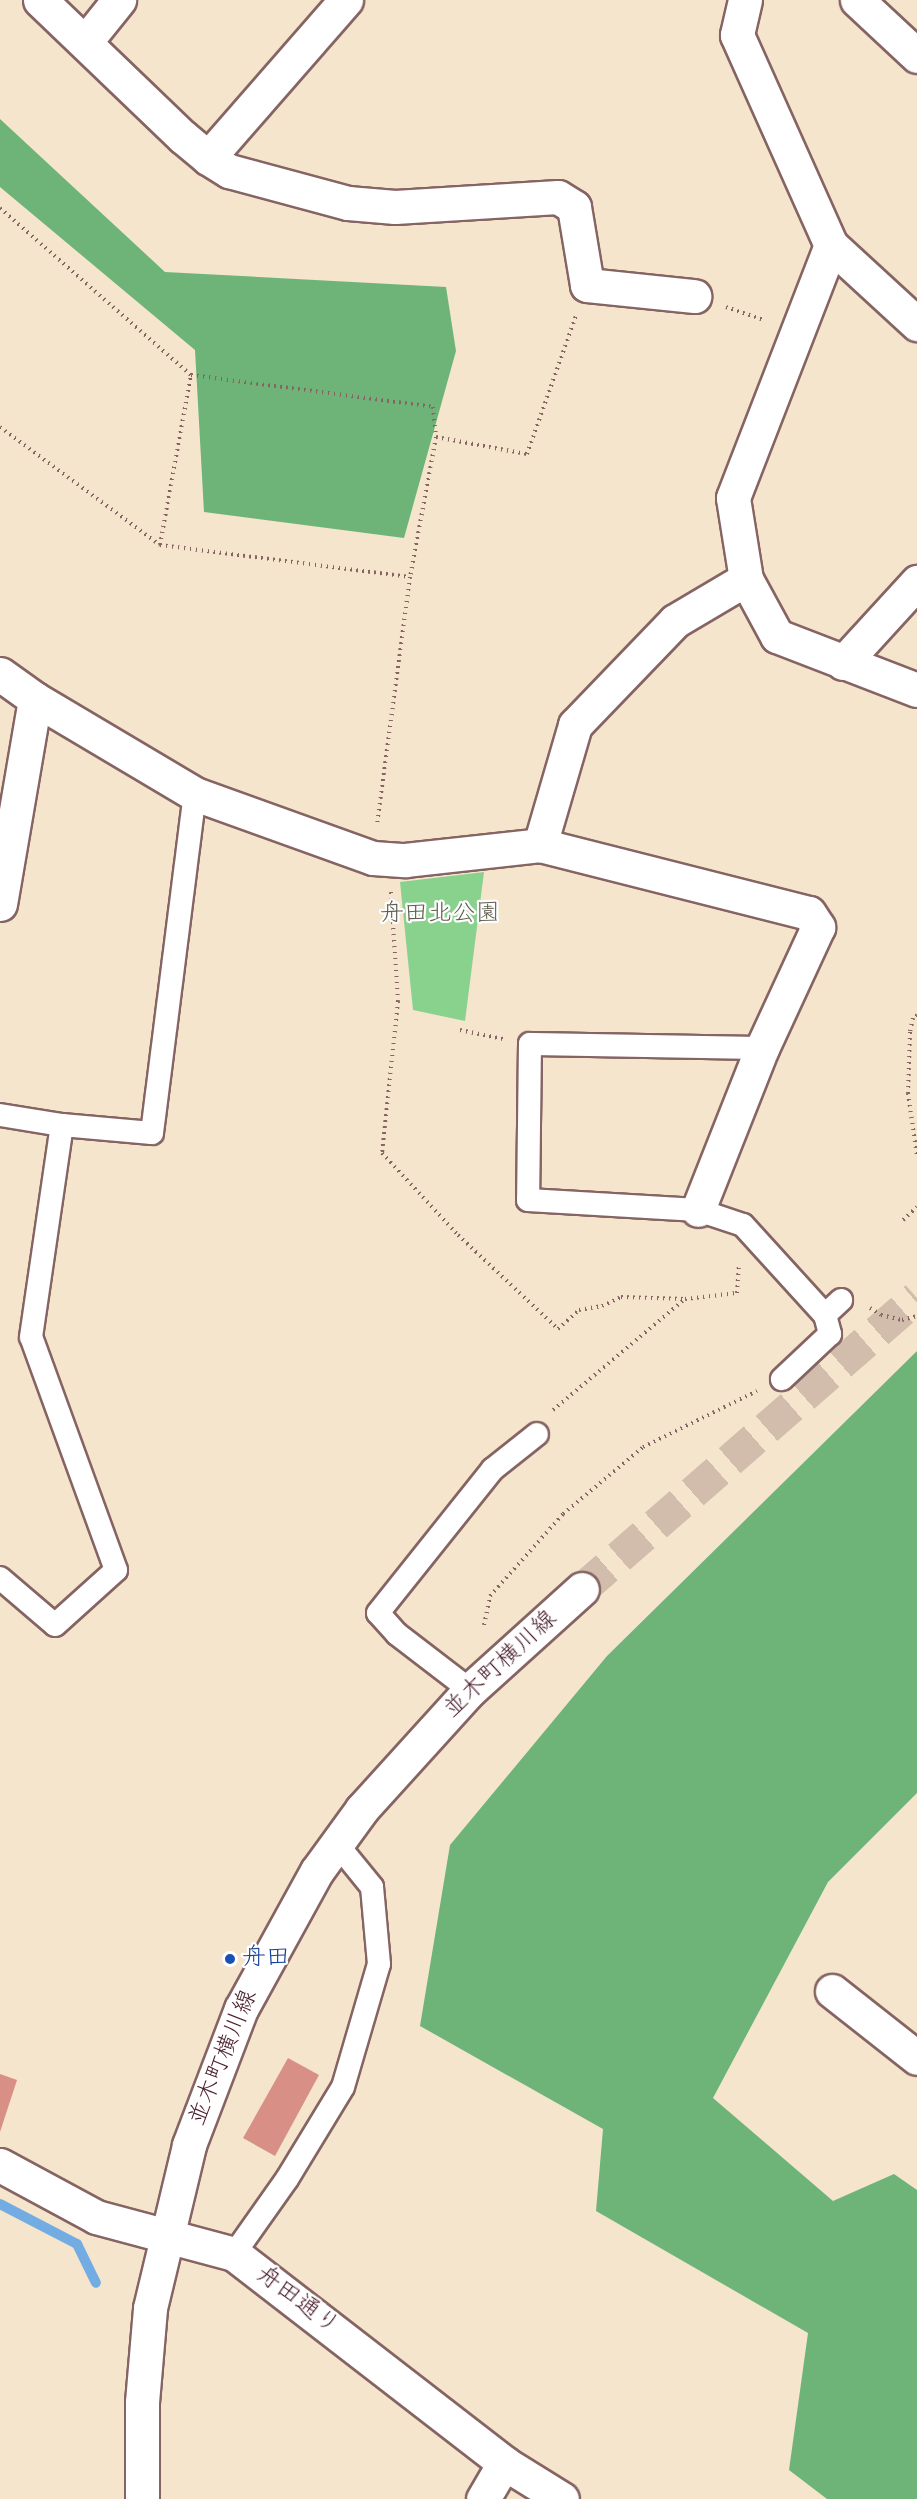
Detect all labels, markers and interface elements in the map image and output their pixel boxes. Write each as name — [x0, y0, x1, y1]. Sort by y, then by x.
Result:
park label: 舟田北公園 — [380, 901, 500, 929]
street label: 並木町横川線 — [439, 1605, 563, 1725]
place label: 舟田 — [242, 1945, 290, 1973]
marker: 舟田 — [223, 1952, 237, 1966]
street label: 並木町横川線 — [184, 1986, 264, 2130]
street label: 舟田通り — [250, 2261, 344, 2341]

